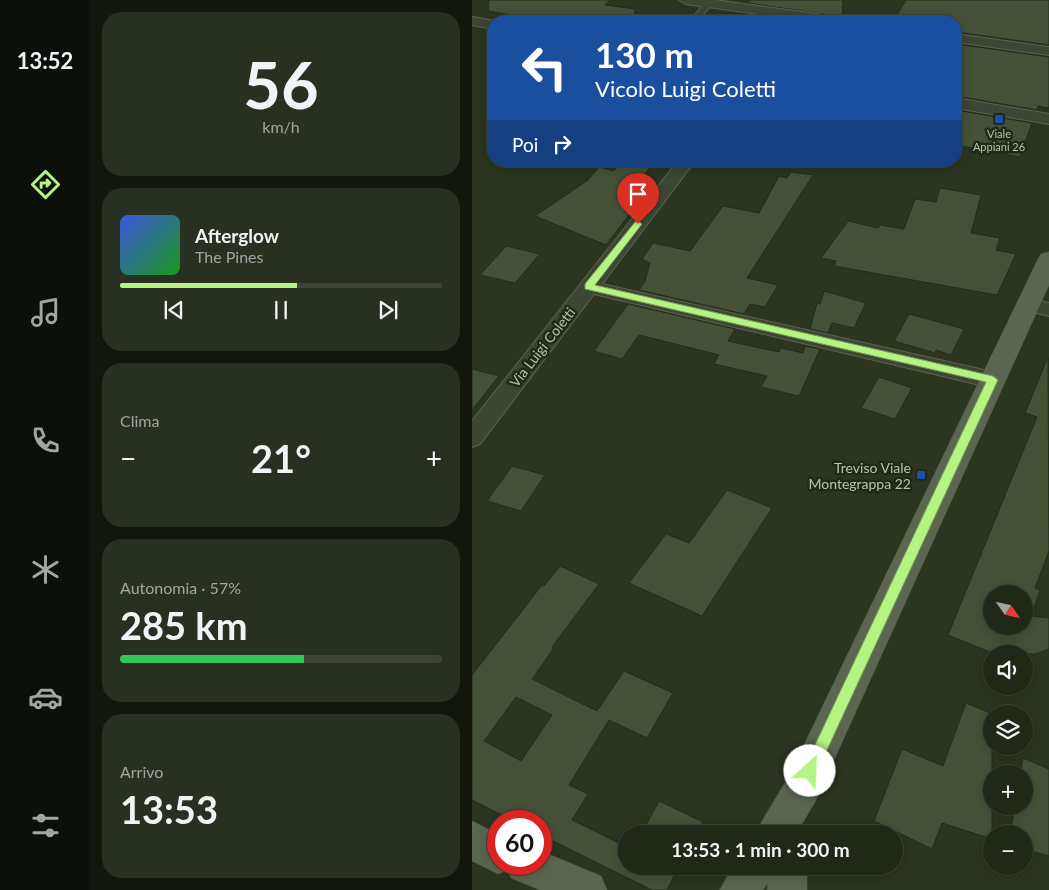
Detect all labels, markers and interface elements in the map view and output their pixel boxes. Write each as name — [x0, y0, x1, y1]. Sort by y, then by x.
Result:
text: 130 m — [595, 33, 694, 75]
icon: left — [512, 35, 577, 100]
text: 56 — [243, 45, 319, 123]
text: 13:52 — [17, 47, 73, 74]
text: Vicolo Luigi Coletti — [595, 75, 776, 102]
marker: Viale Appiani 26 — [993, 113, 1005, 125]
text: km/h — [262, 117, 300, 136]
place label: Viale Appiani 26 — [973, 127, 1025, 153]
icon: right — [548, 130, 576, 158]
text: Poi — [512, 133, 538, 156]
icon: directions — [28, 167, 63, 202]
pin — [617, 173, 659, 224]
icon: arrive — [624, 180, 652, 208]
text: Afterglow — [195, 224, 279, 247]
text: The Pines — [195, 247, 264, 266]
icon: music — [28, 295, 63, 330]
icon: previous — [160, 296, 188, 324]
icon: pause — [267, 296, 295, 324]
icon: next — [374, 296, 402, 324]
street label: Via Luigi Coletti — [506, 304, 578, 390]
text: Clima — [120, 411, 159, 430]
icon: phone — [28, 423, 63, 458]
text: 21° — [251, 435, 311, 481]
text: − — [120, 441, 136, 475]
text: + — [426, 441, 442, 475]
place label: Treviso Viale Montegrappa 22 — [808, 459, 911, 492]
marker: Treviso Viale Montegrappa 22 — [915, 469, 927, 481]
icon: climate — [28, 552, 63, 587]
text: Autonomia · 57% — [120, 578, 241, 597]
north arrow — [983, 585, 1033, 635]
map controls — [983, 585, 1033, 875]
text: 285 km — [120, 602, 248, 648]
button: sound — [983, 645, 1033, 695]
icon: car — [28, 680, 63, 715]
button: layers — [983, 705, 1033, 755]
position arrow — [783, 744, 835, 796]
text: Arrivo — [120, 762, 163, 781]
button: + — [983, 765, 1033, 815]
text: 13:53 — [120, 786, 218, 832]
icon: filters — [28, 808, 63, 843]
speed limit sign: 60 — [487, 810, 552, 875]
button: − — [983, 825, 1033, 875]
text: 13:53 · 1 min · 300 m — [671, 838, 850, 861]

